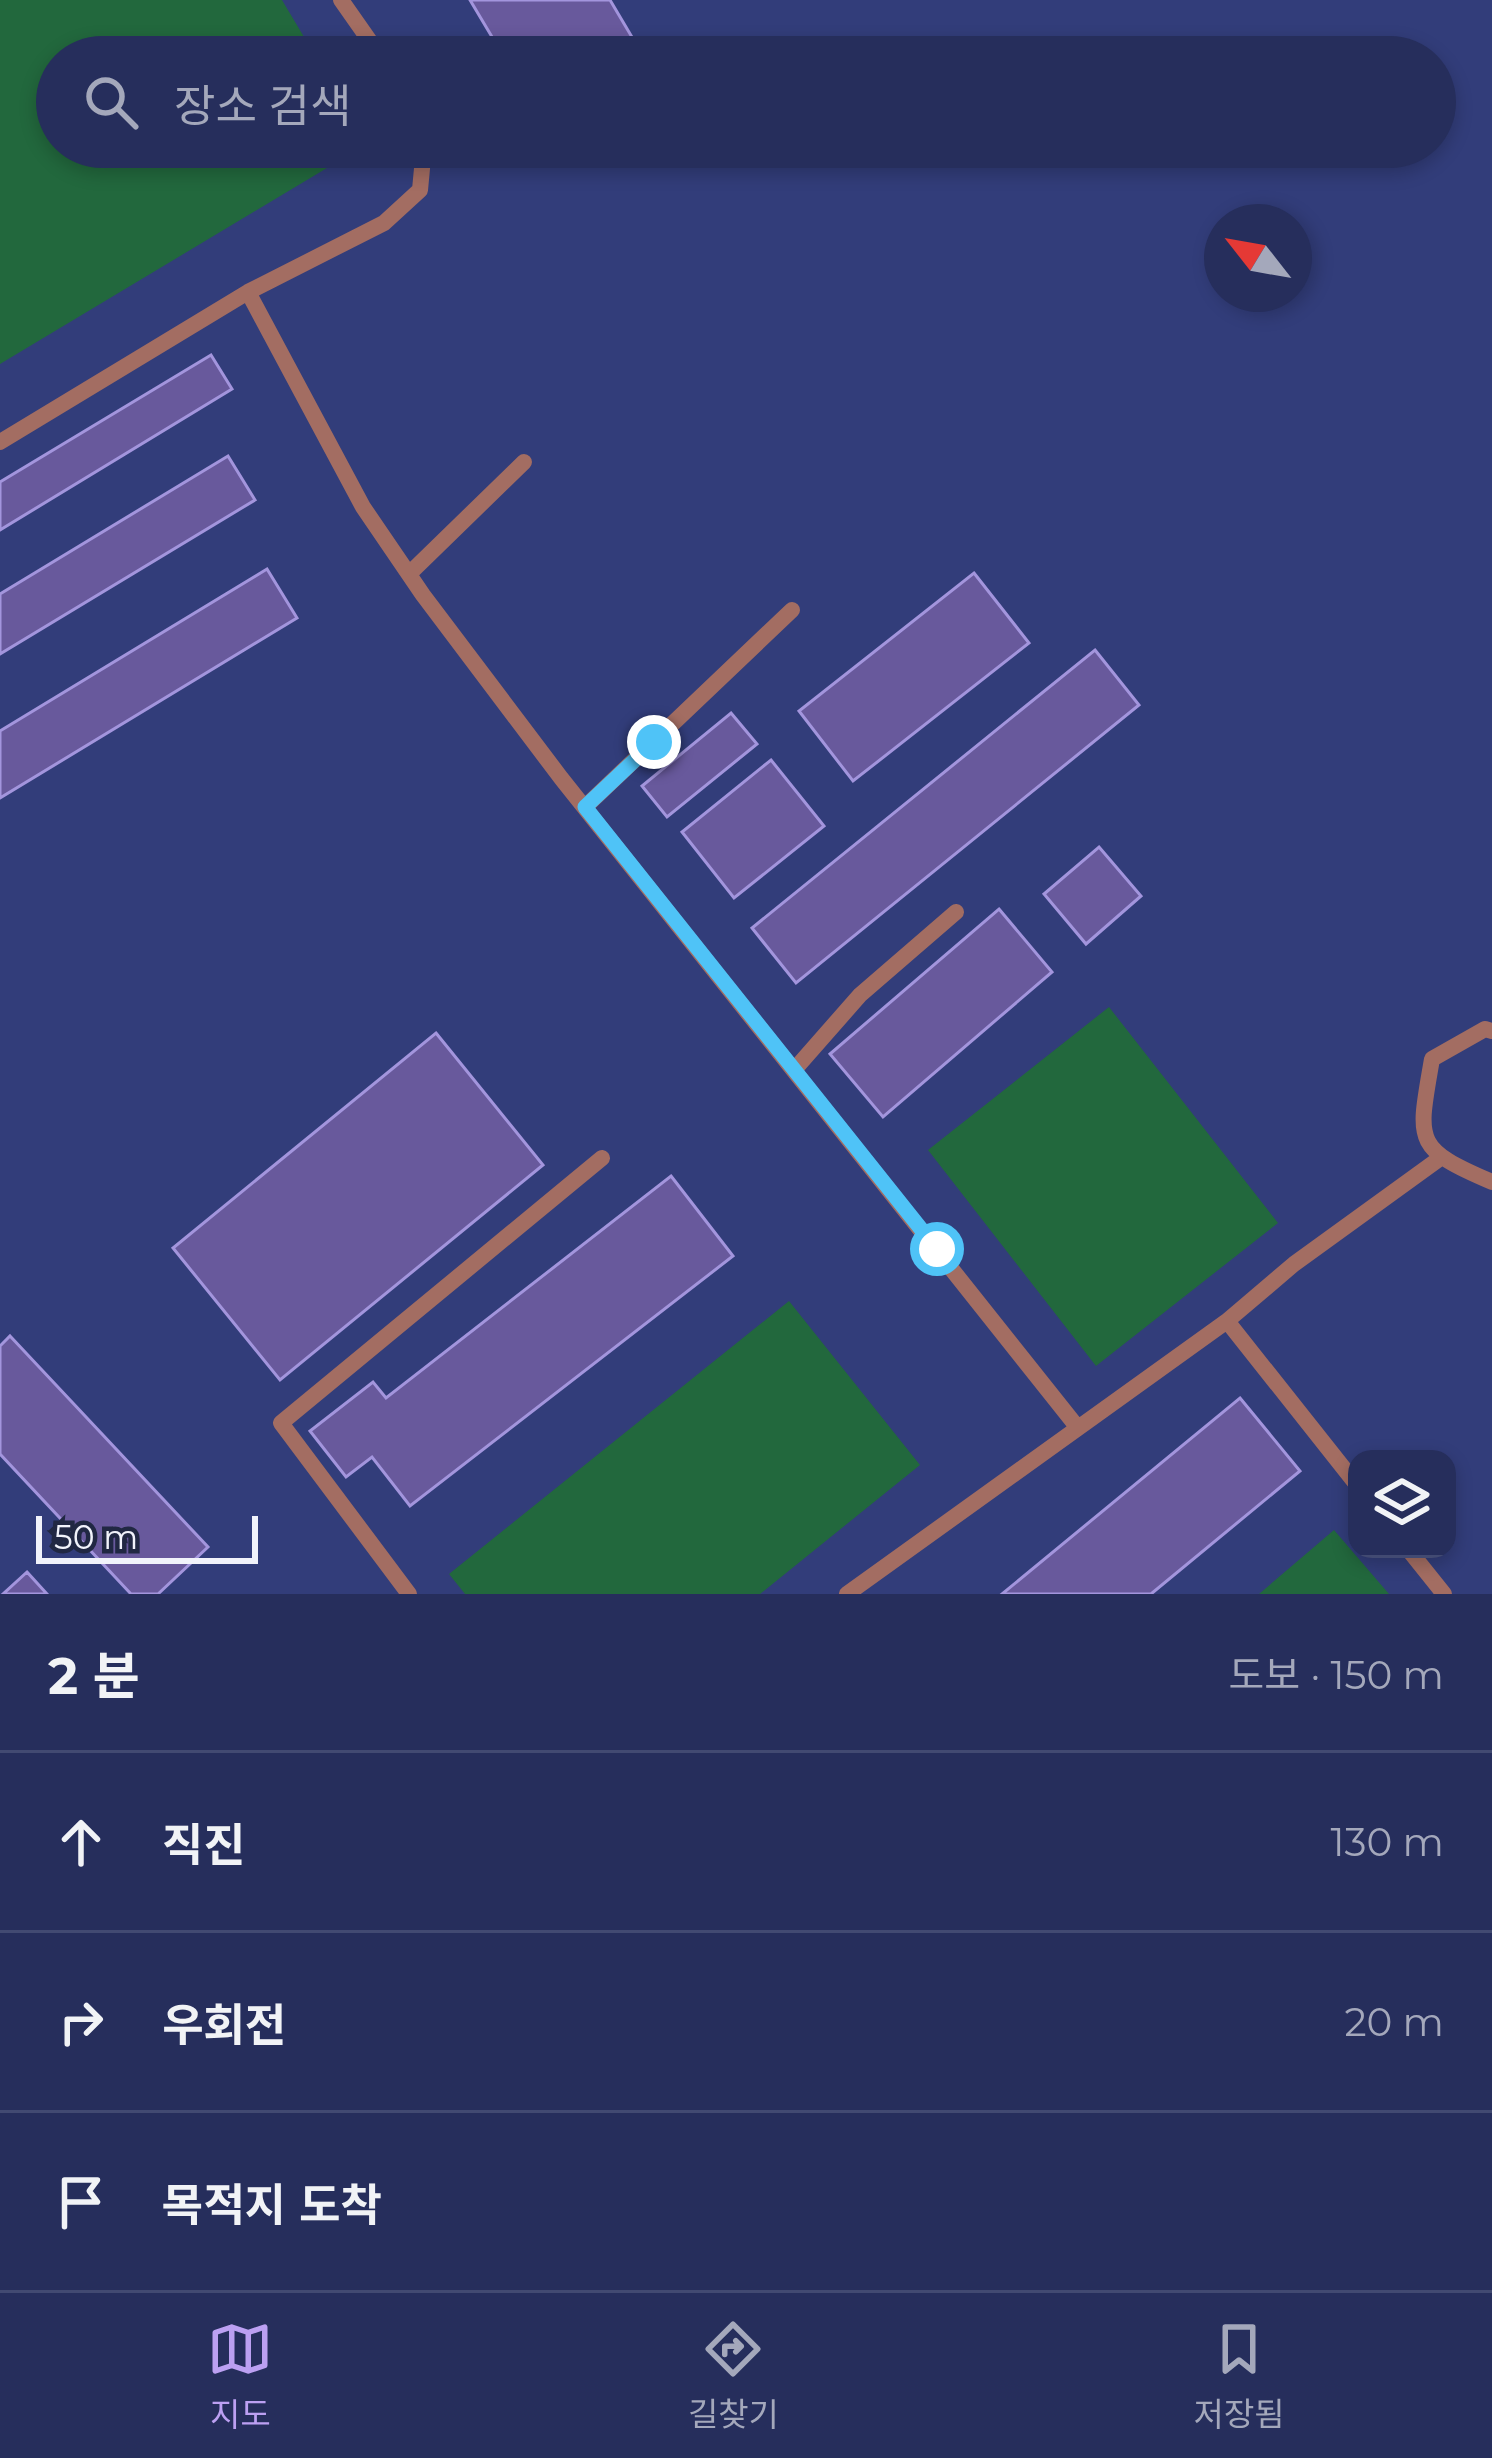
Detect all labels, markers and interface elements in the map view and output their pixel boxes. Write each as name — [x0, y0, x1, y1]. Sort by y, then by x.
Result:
search box — [36, 36, 1456, 168]
icon: search — [78, 69, 144, 135]
text: 장소 검색 — [174, 78, 351, 133]
north arrow — [1204, 204, 1312, 312]
route end — [627, 715, 681, 769]
route start — [910, 1222, 964, 1276]
map controls — [1348, 1450, 1456, 1558]
button: layers — [1348, 1450, 1456, 1558]
scale bar — [36, 1510, 258, 1563]
text: 50 m — [54, 1517, 138, 1557]
text: 2 분 — [48, 1645, 139, 1707]
text: 도보 · 150 m — [1228, 1651, 1444, 1699]
icon: ahead — [48, 1809, 114, 1875]
text: 직진 — [162, 1817, 245, 1872]
text: 130 m — [1331, 1818, 1444, 1866]
icon: right — [48, 1989, 114, 2055]
text: 우회전 — [162, 1997, 286, 2052]
text: 20 m — [1345, 1998, 1444, 2046]
icon: arrive — [48, 2169, 114, 2235]
text: 목적지 도착 — [162, 2177, 382, 2232]
tab: 지도 — [207, 2316, 273, 2436]
tab: 길찾기 — [688, 2316, 779, 2436]
tab: 저장됨 — [1194, 2316, 1285, 2436]

